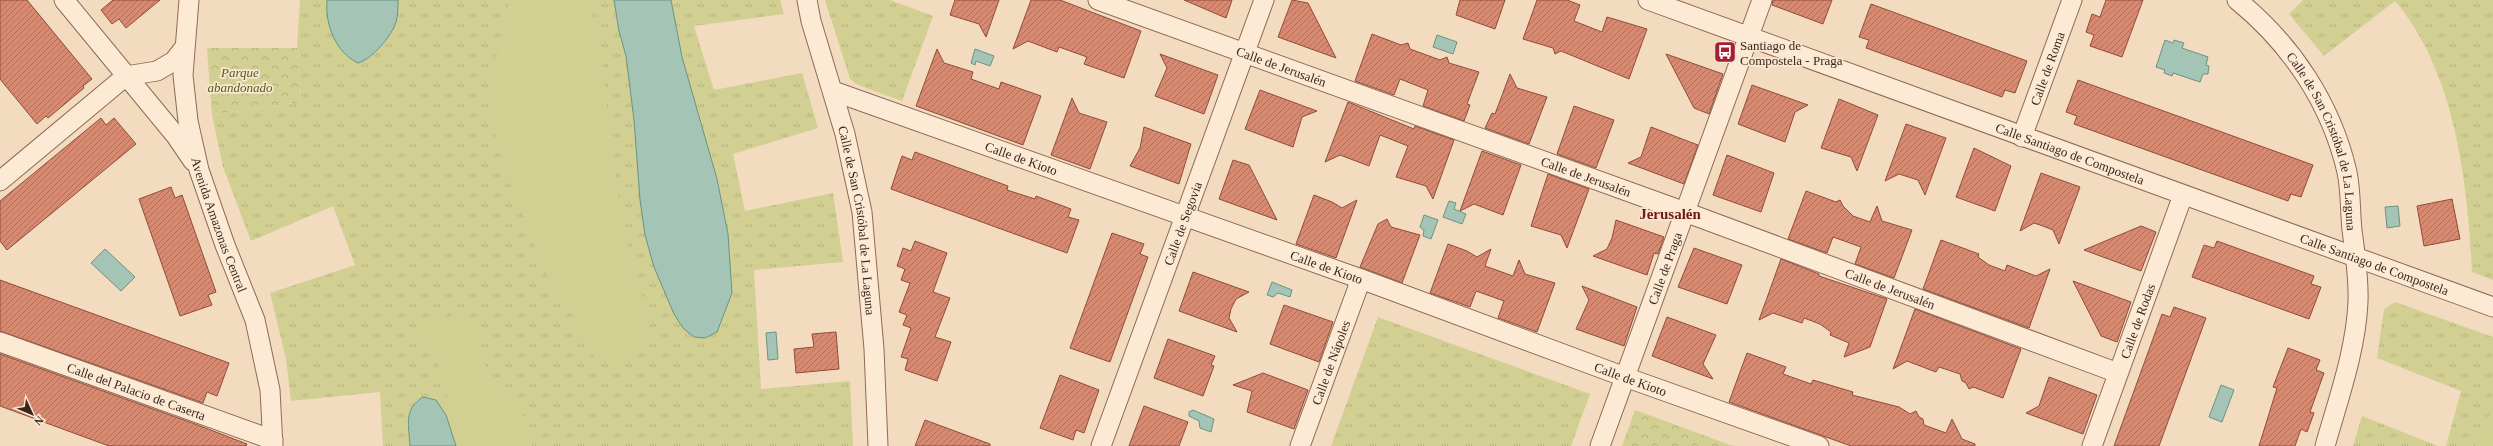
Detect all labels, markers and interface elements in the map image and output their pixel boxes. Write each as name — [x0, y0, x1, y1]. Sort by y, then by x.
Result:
street label: Calle de Roma — [2027, 29, 2067, 107]
place label: Santiago de Compostela - Praga — [1740, 38, 1843, 68]
bus stop icon: Santiago de Compostela - Praga — [1712, 39, 1738, 65]
street label: Calle de Jerusalén — [1234, 43, 1329, 90]
street label: Calle de San Cristóbal de La Laguna — [2284, 49, 2360, 232]
park label: Parque abandonado — [208, 65, 273, 95]
street label: Calle Santiago de Compostela — [1994, 119, 2147, 187]
street label: Calle de San Cristóbal de La Laguna — [835, 124, 879, 316]
street label: Calle de Kioto — [983, 138, 1060, 178]
street label: Calle de Jerusalén — [1539, 153, 1634, 200]
street label: Avenida Amazonas Central — [189, 156, 251, 295]
street label: Calle de Segovia — [1160, 179, 1205, 267]
district label: Jerusalén — [1639, 206, 1701, 222]
street label: Calle de Praga — [1645, 230, 1685, 307]
street label: Calle Santiago de Compostela — [2298, 230, 2451, 298]
street label: Calle de Kioto — [1288, 247, 1365, 287]
street label: Calle de Jerusalén — [1843, 265, 1938, 312]
street label: Calle de Rodas — [2117, 281, 2158, 361]
street label: Calle de Nápoles — [1308, 318, 1353, 407]
street label: Calle del Palacio de Caserta — [65, 359, 208, 423]
street label: Calle de Kioto — [1592, 359, 1669, 399]
north arrow — [12, 394, 52, 434]
text: N — [32, 414, 46, 428]

